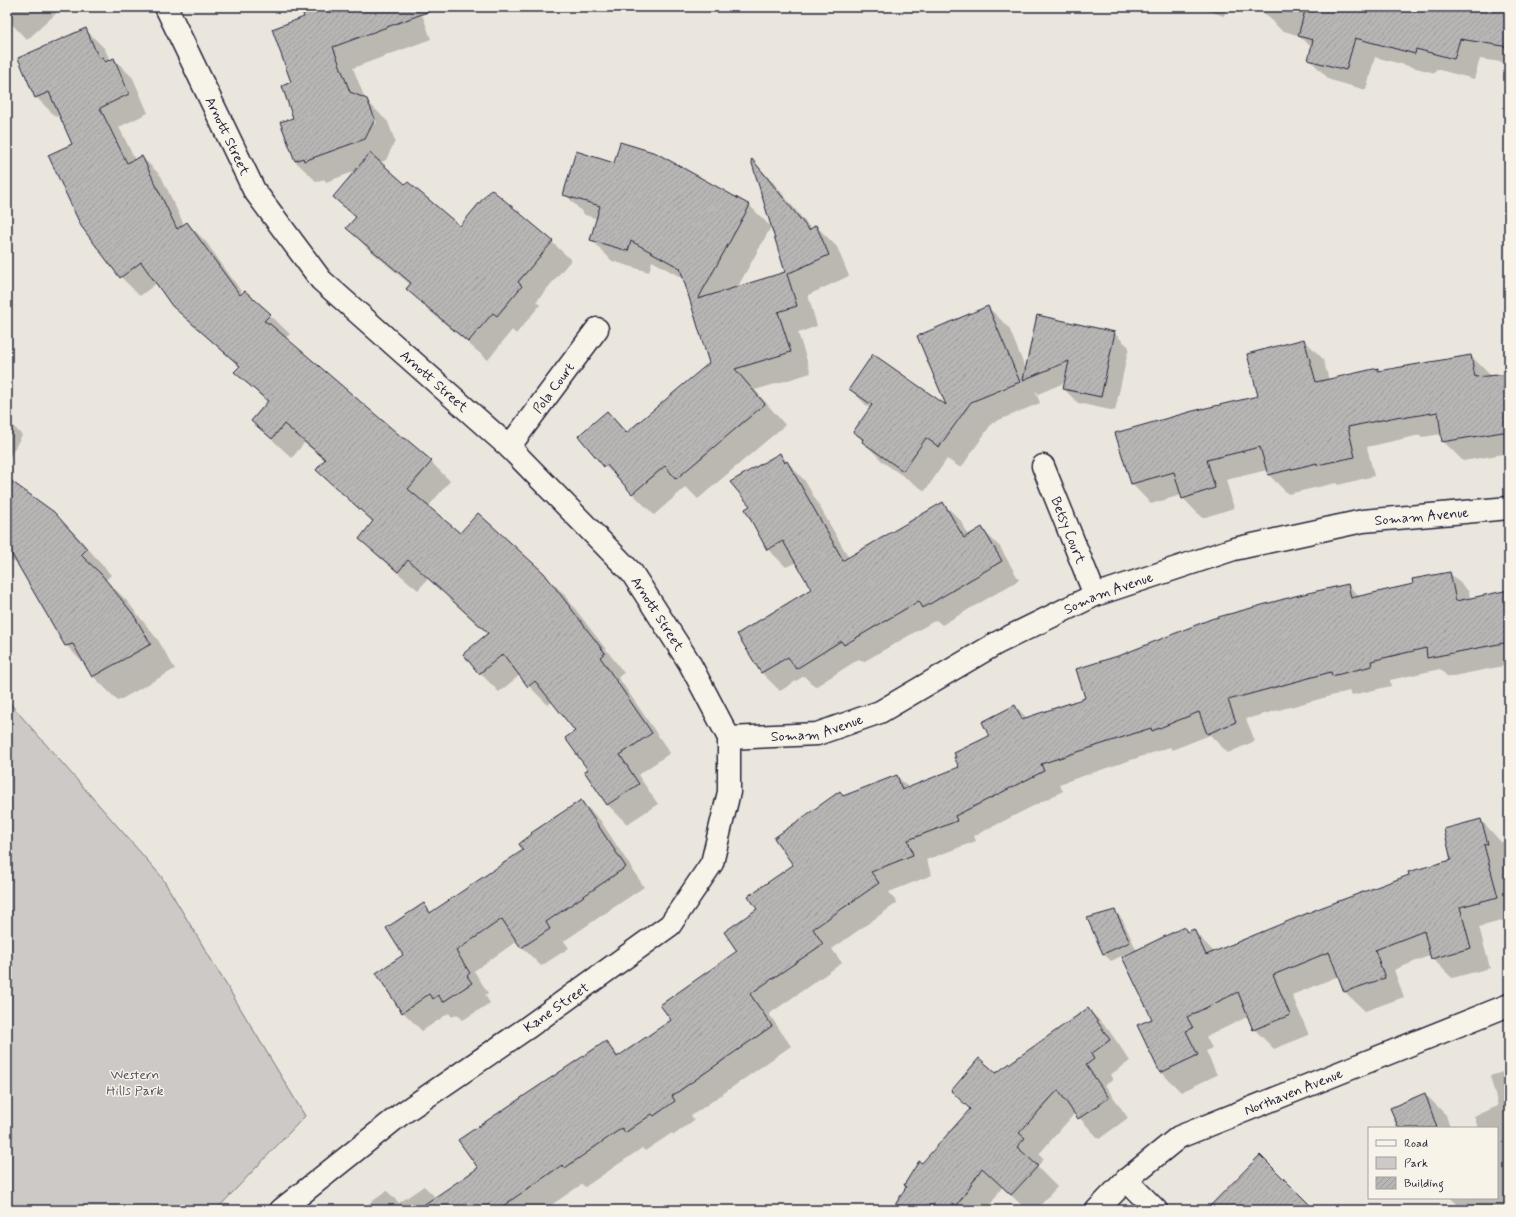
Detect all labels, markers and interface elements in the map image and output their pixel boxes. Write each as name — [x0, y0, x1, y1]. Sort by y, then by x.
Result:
street label: Arnott Street — [201, 94, 254, 179]
street label: Arnott Street — [396, 347, 472, 417]
street label: Pola Court — [529, 359, 579, 417]
street label: Betsy Court — [1046, 494, 1090, 567]
street label: Somam Avenue — [1374, 504, 1470, 530]
street label: Somam Avenue — [1061, 568, 1156, 619]
street label: Arnott Street — [627, 573, 688, 655]
street label: Somam Avenue — [770, 710, 866, 746]
street label: Kane Street — [520, 978, 593, 1037]
street label: Northaven Avenue — [1242, 1064, 1346, 1120]
park label: Western Hills Park — [106, 1066, 164, 1100]
legend — [1368, 1127, 1498, 1199]
text: Road — [1404, 1136, 1428, 1152]
text: Park — [1404, 1156, 1428, 1172]
text: Building — [1404, 1176, 1444, 1193]

